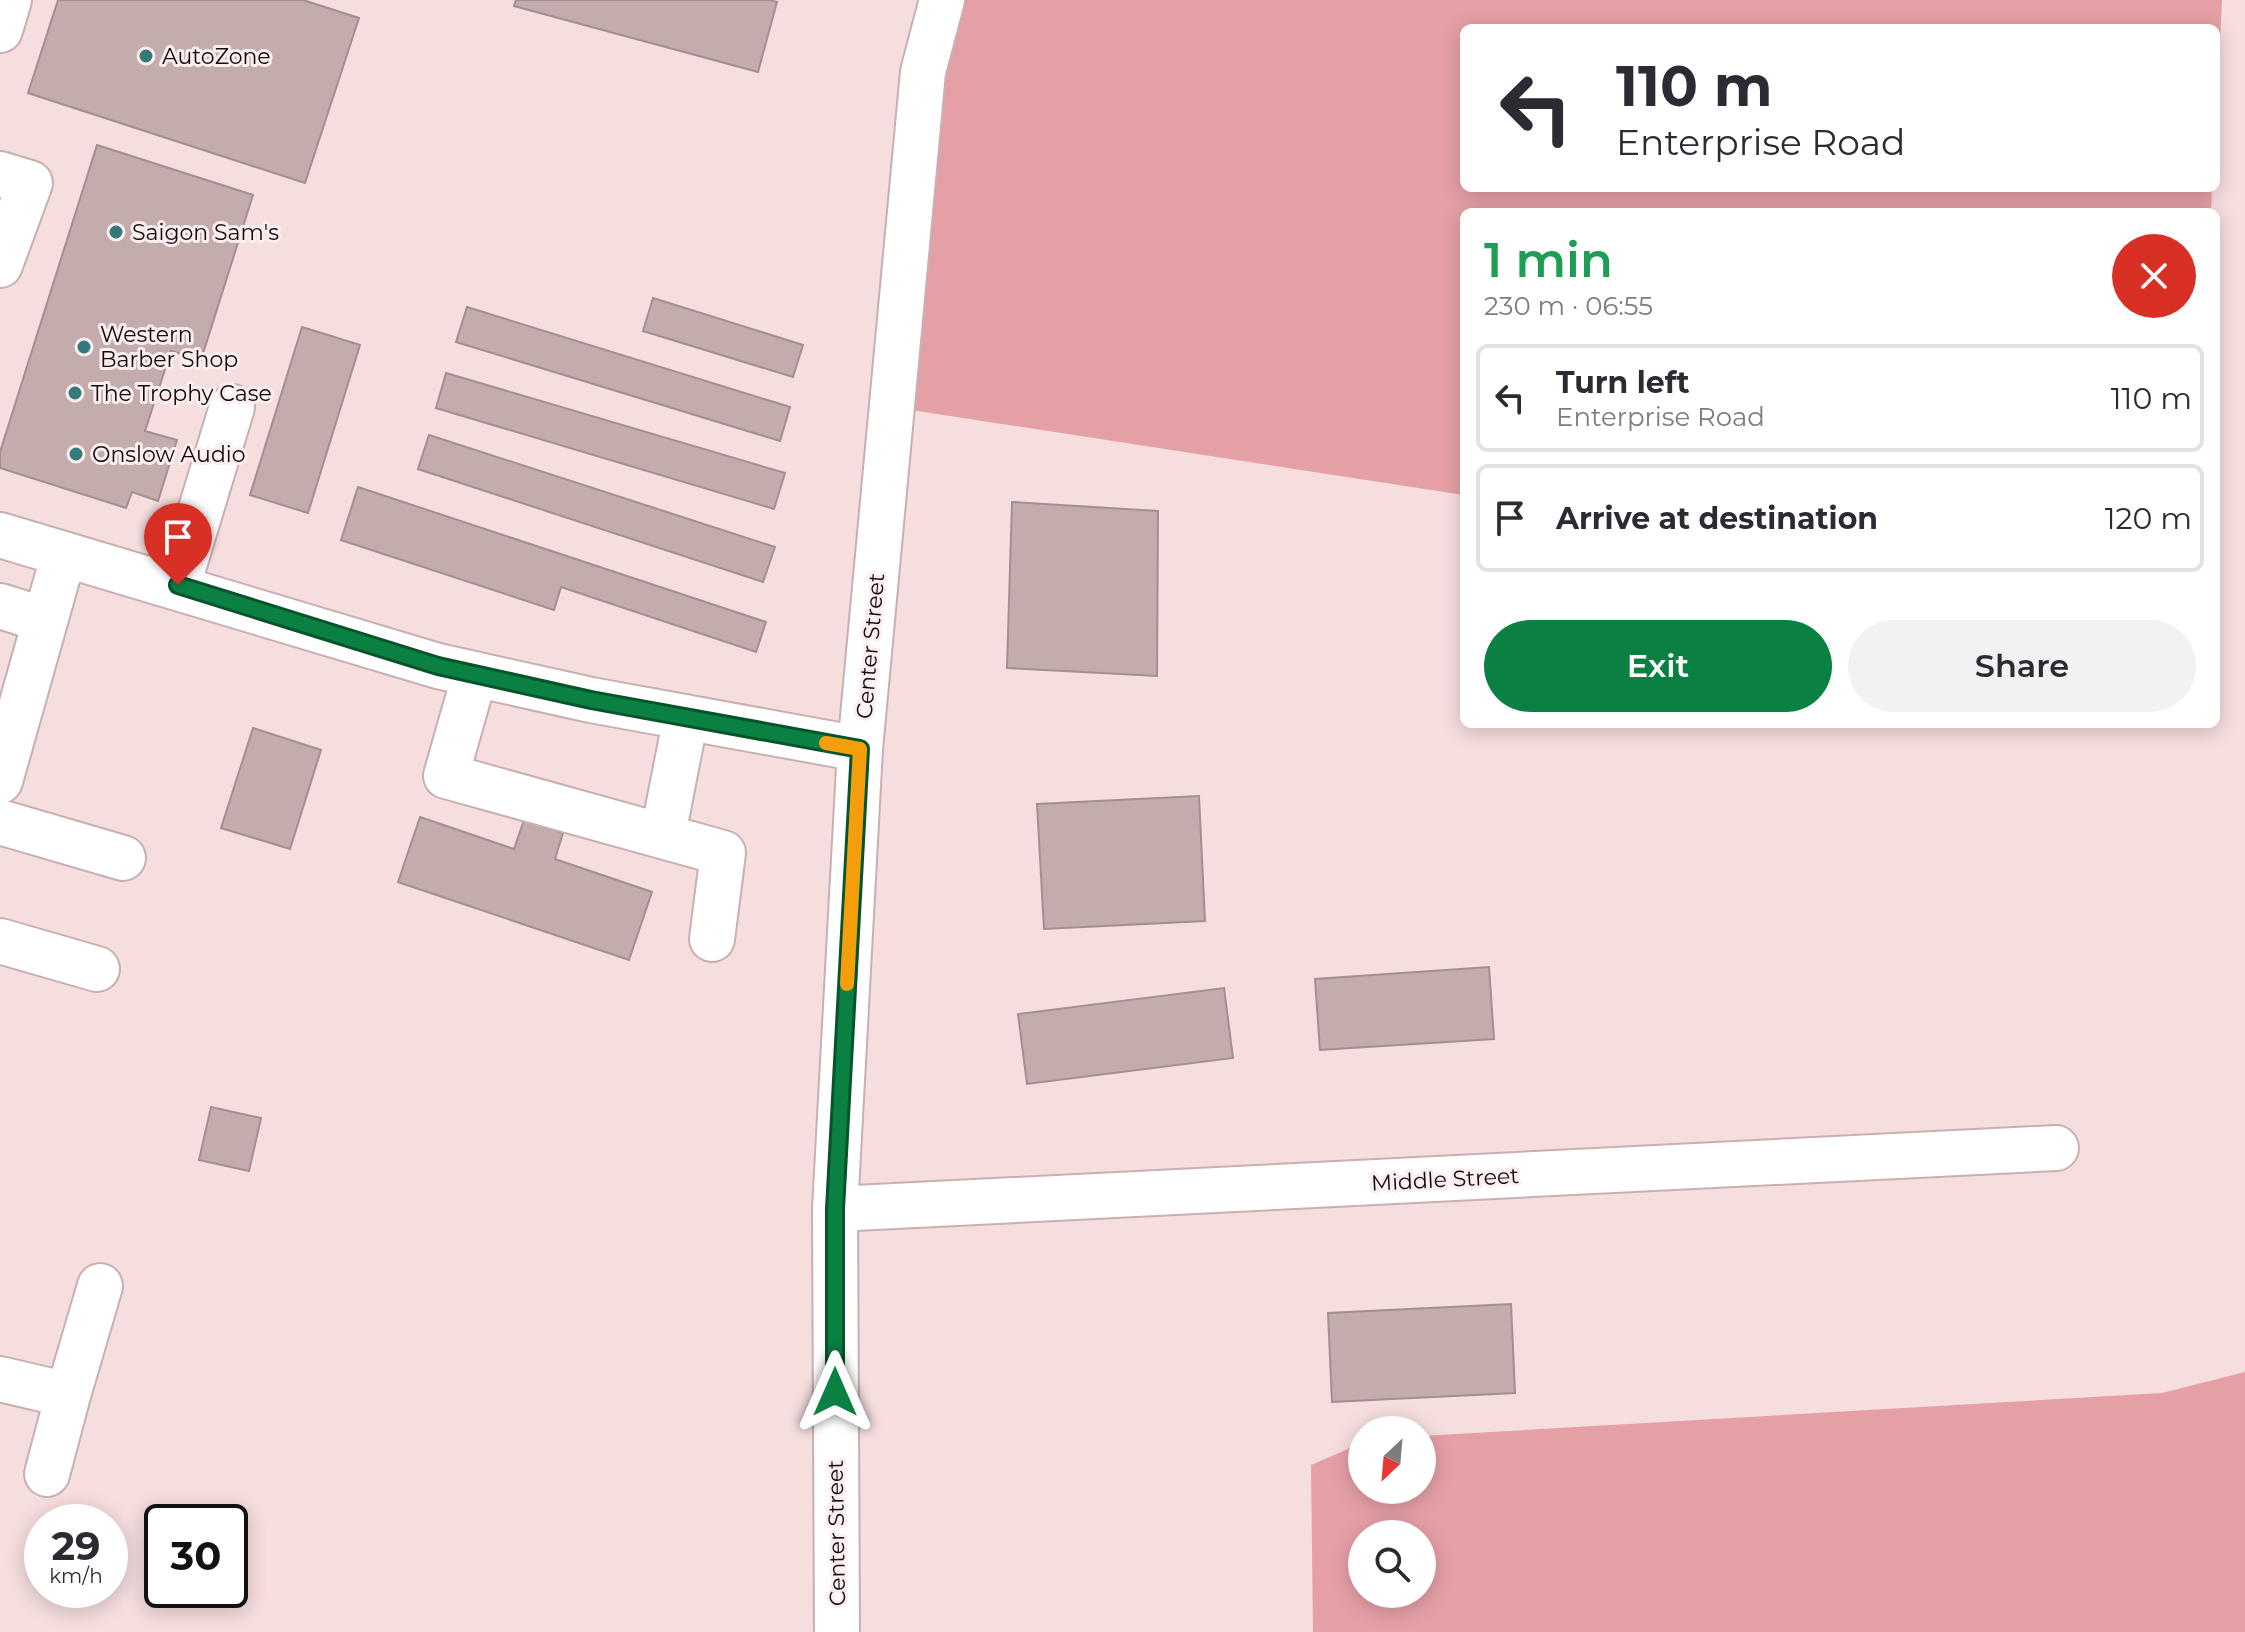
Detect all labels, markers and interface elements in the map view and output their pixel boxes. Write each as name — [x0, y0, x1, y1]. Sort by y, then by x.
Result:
place label: AutoZone — [162, 43, 271, 70]
marker: AutoZone — [137, 47, 155, 65]
text: 110 m — [1616, 52, 1773, 120]
icon: left — [1484, 56, 1588, 160]
text: Enterprise Road — [1616, 120, 1905, 164]
place label: Saigon Sam's — [132, 219, 279, 246]
marker: Saigon Sam's — [107, 223, 125, 241]
text: 1 min — [1484, 231, 1613, 289]
button: close — [2112, 234, 2196, 318]
text: 230 m · 06:55 — [1484, 290, 1653, 322]
place label: Western Barber Shop — [100, 321, 238, 373]
marker: Western Barber Shop — [75, 338, 93, 356]
text: Turn left — [1556, 364, 1689, 401]
icon: left — [1488, 376, 1532, 420]
place label: The Trophy Case — [91, 380, 272, 407]
text: 110 m — [2111, 380, 2192, 417]
marker: The Trophy Case — [66, 384, 84, 402]
text: Enterprise Road — [1556, 401, 1765, 433]
place label: Onslow Audio — [92, 441, 246, 468]
marker: Onslow Audio — [67, 445, 85, 463]
icon: arrive — [1488, 496, 1532, 540]
text: Arrive at destination — [1556, 500, 1878, 537]
text: 120 m — [2105, 500, 2192, 537]
pin — [144, 503, 212, 585]
icon: arrive — [156, 515, 200, 559]
street label: Center Street — [851, 572, 890, 720]
button: Exit — [1484, 620, 1832, 712]
button: Share — [1848, 620, 2196, 712]
street label: Middle Street — [1370, 1162, 1520, 1197]
position arrow — [793, 1350, 877, 1434]
north arrow — [1348, 1416, 1436, 1504]
map controls — [1348, 1416, 1436, 1608]
street label: Center Street — [822, 1460, 851, 1606]
speed limit sign: 30 — [144, 1504, 248, 1608]
button: search — [1348, 1520, 1436, 1608]
text: 29 — [51, 1521, 101, 1570]
text: km/h — [49, 1564, 103, 1588]

